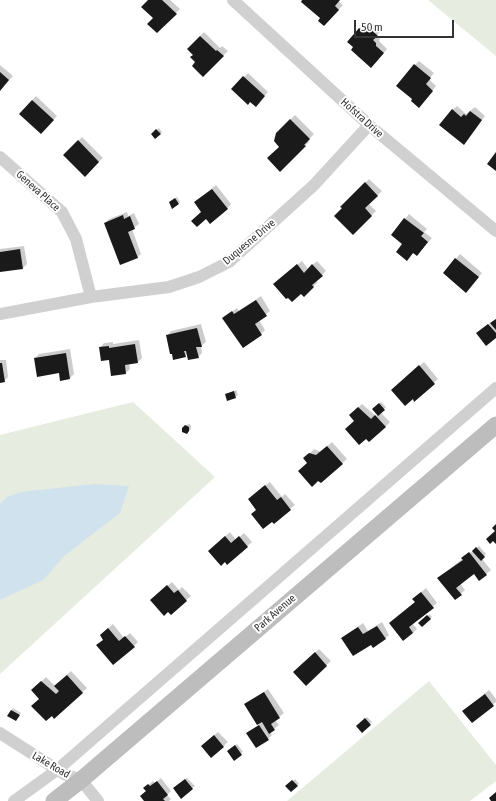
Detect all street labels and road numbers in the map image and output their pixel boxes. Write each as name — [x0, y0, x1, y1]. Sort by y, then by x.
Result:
street label: Hofstra Drive — [338, 95, 386, 141]
street label: Geneva Place — [13, 168, 63, 214]
street label: Duquesne Drive — [220, 216, 278, 268]
street label: Park Avenue — [252, 592, 298, 634]
street label: Lake Road — [30, 749, 72, 781]

